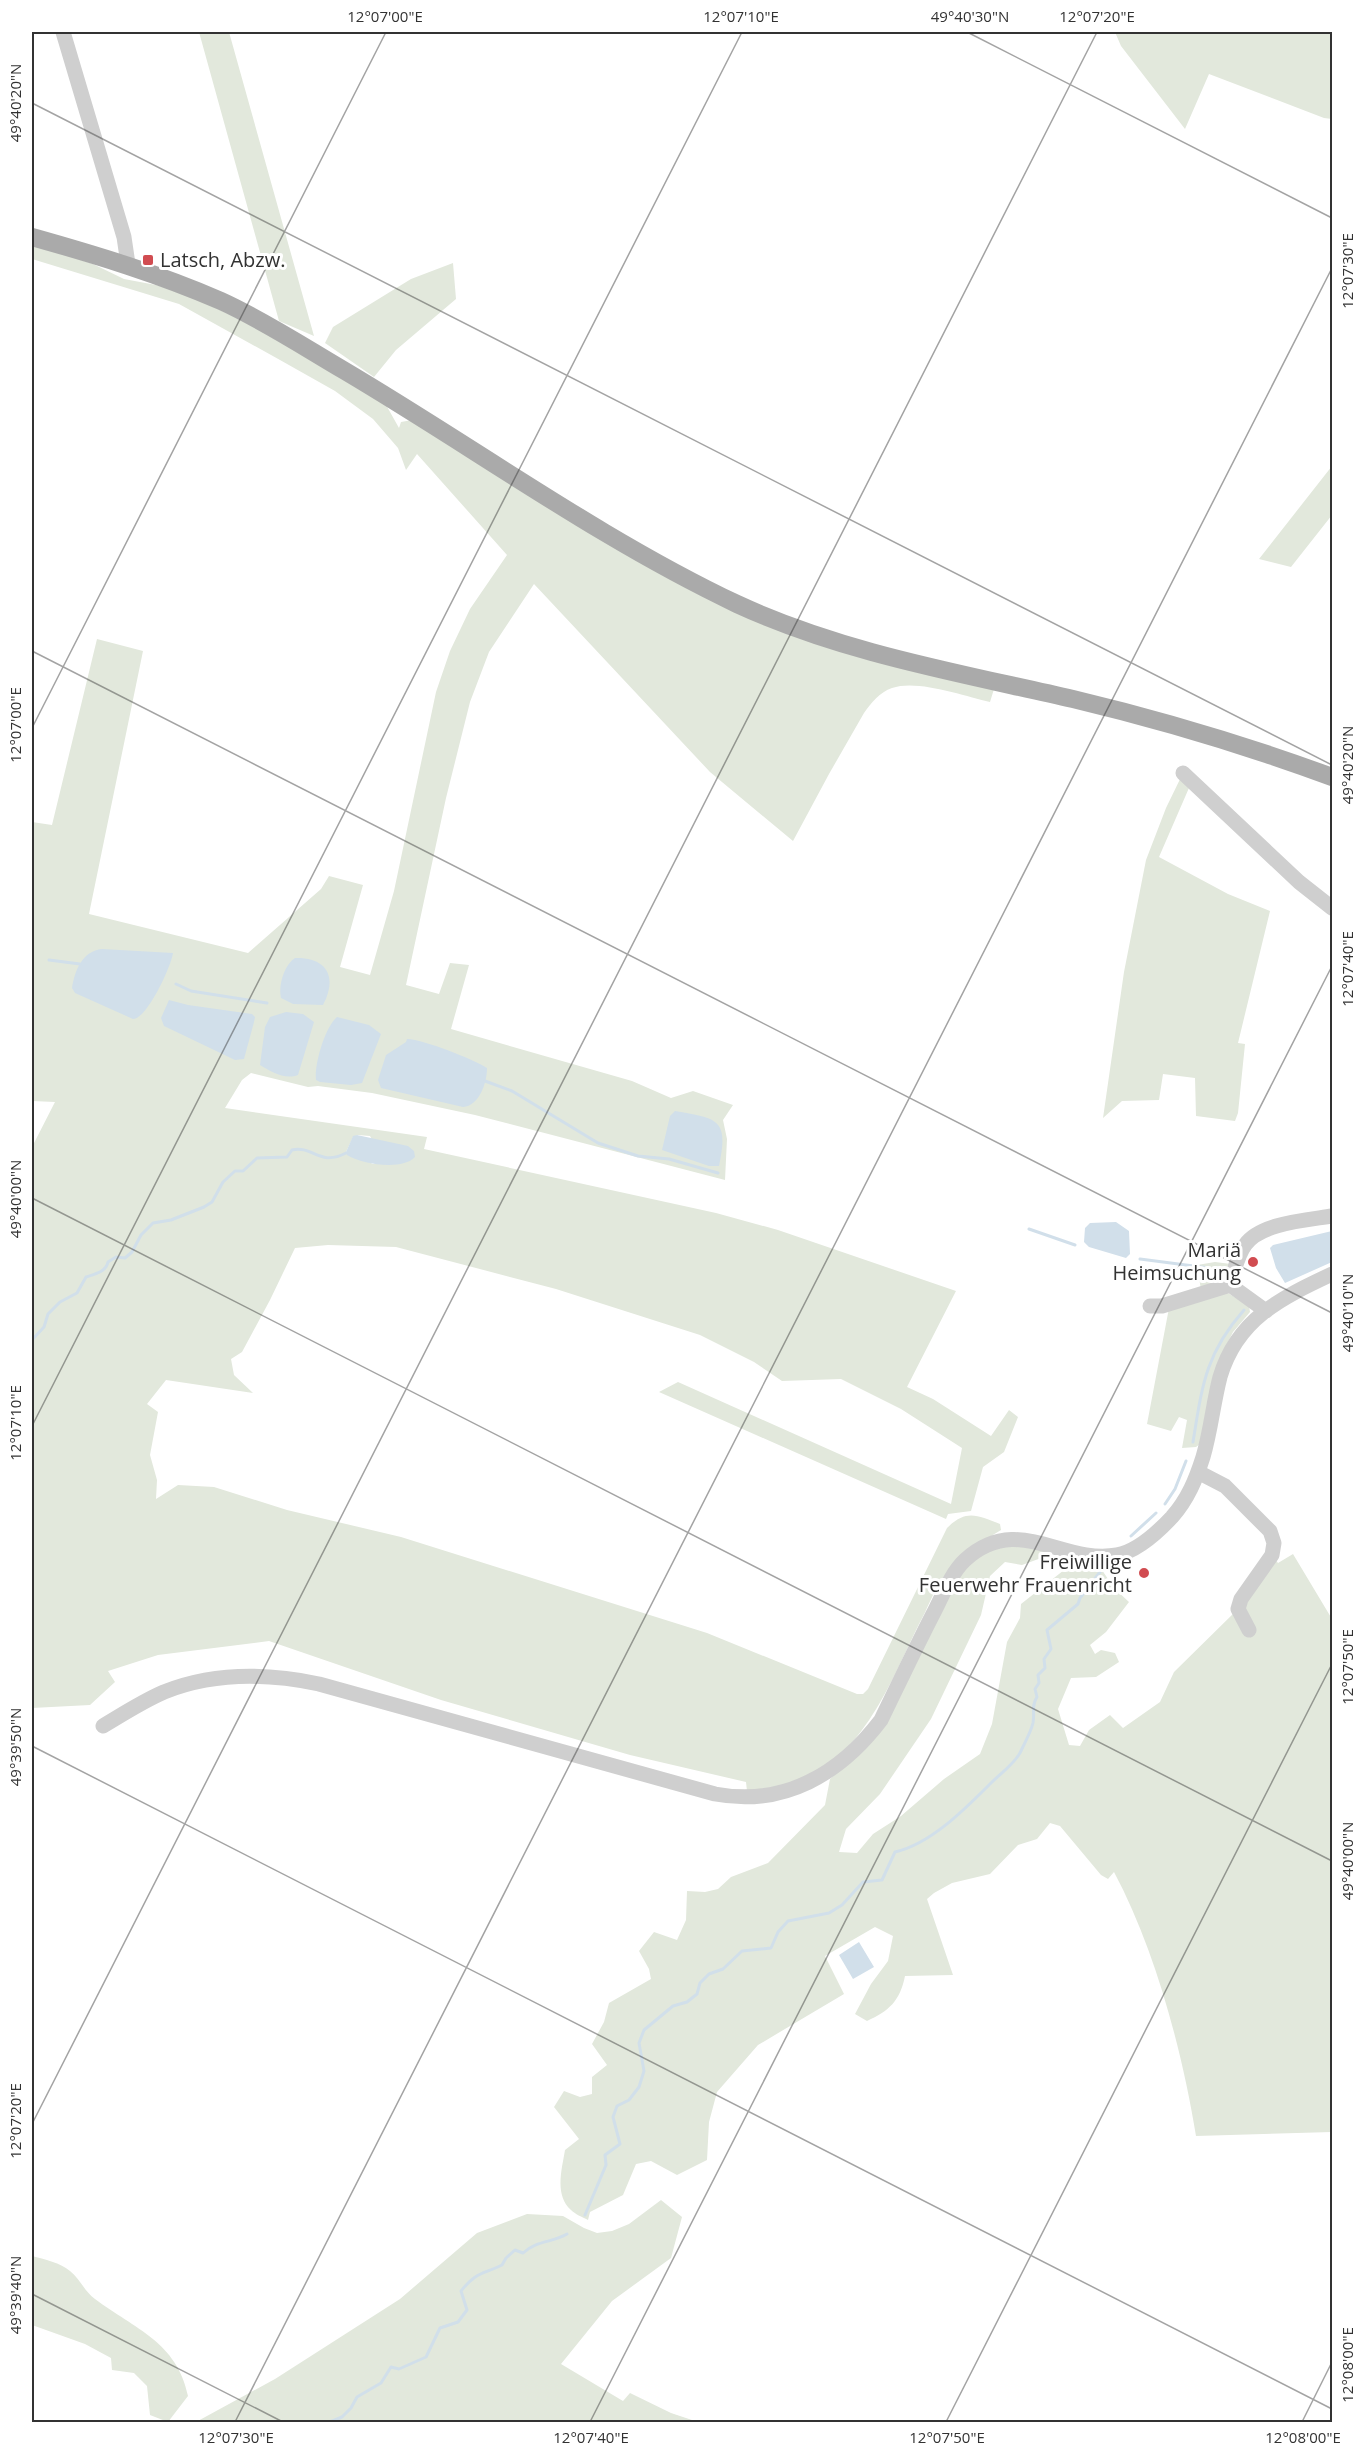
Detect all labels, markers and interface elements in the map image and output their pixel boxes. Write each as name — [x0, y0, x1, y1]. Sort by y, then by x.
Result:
text: 12°07'00"E — [347, 6, 423, 26]
text: 12°07'10"E — [703, 6, 779, 26]
text: 49°40'30"N — [931, 6, 1009, 26]
text: 12°07'20"E — [1059, 6, 1135, 26]
text: 49°40'20"N — [5, 64, 25, 142]
text: 12°07'30"E — [1337, 233, 1357, 309]
place label: Latsch, Abzw. — [160, 246, 285, 273]
marker: Latsch, Abzw. — [141, 253, 155, 267]
text: 12°07'00"E — [5, 687, 25, 763]
text: 49°40'20"N — [1337, 726, 1357, 804]
text: 12°07'40"E — [1337, 931, 1357, 1007]
text: 49°40'00"N — [5, 1160, 25, 1238]
place label: Mariä Heimsuchung — [1112, 1236, 1241, 1286]
marker: Mariä Heimsuchung — [1246, 1255, 1260, 1269]
text: 49°40'10"N — [1337, 1274, 1357, 1352]
text: 12°07'10"E — [5, 1385, 25, 1461]
place label: Freiwillige Feuerwehr Frauenricht — [919, 1548, 1132, 1598]
marker: Freiwillige Feuerwehr Frauenricht — [1137, 1566, 1151, 1580]
text: 12°07'50"E — [1337, 1629, 1357, 1705]
text: 49°39'50"N — [5, 1708, 25, 1786]
text: 49°40'00"N — [1337, 1822, 1357, 1900]
text: 12°07'20"E — [5, 2083, 25, 2159]
text: 49°39'40"N — [5, 2256, 25, 2334]
text: 12°08'00"E — [1337, 2327, 1357, 2403]
text: 12°07'30"E — [198, 2427, 274, 2447]
text: 12°07'40"E — [553, 2427, 629, 2447]
text: 12°07'50"E — [909, 2427, 985, 2447]
text: 12°08'00"E — [1265, 2427, 1341, 2447]

